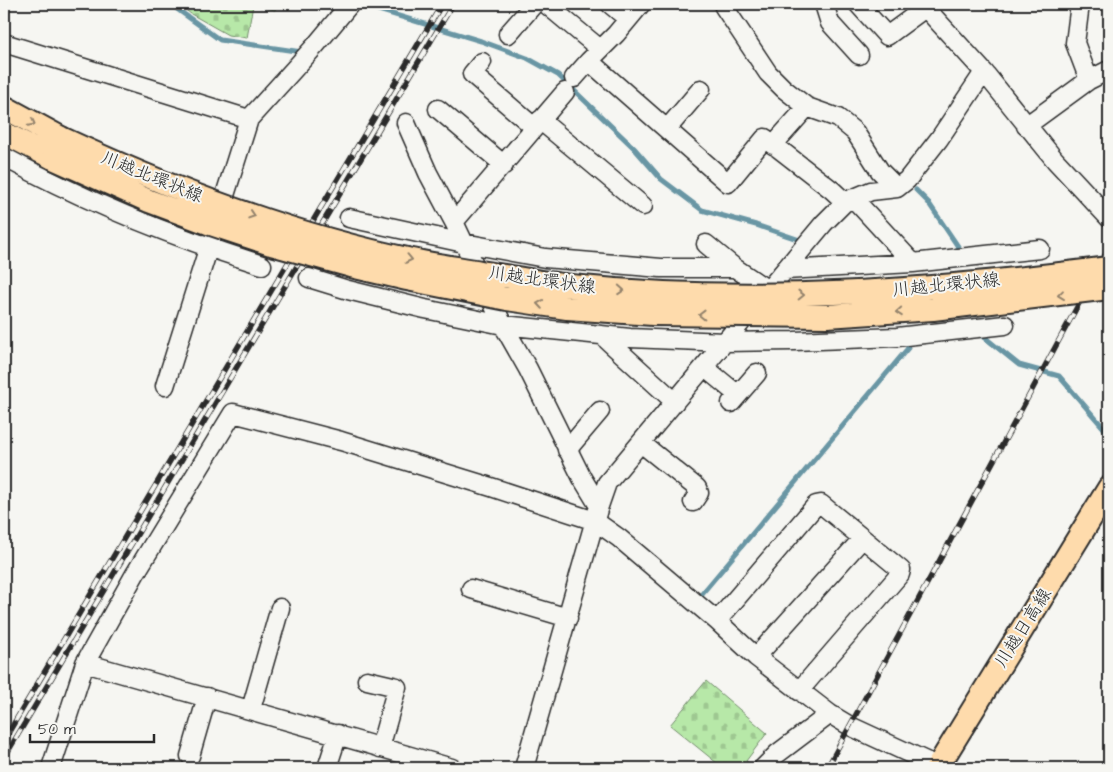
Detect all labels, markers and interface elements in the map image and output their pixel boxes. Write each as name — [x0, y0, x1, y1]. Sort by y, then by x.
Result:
one-way arrow — [27, 117, 36, 127]
street label: 川越北環状線 — [97, 145, 207, 209]
one-way arrow — [247, 210, 256, 220]
one-way arrow — [404, 253, 413, 264]
street label: 川越北環状線 — [487, 260, 597, 300]
street label: 川越北環状線 — [891, 267, 1001, 303]
one-way arrow — [617, 284, 625, 295]
one-way arrow — [1057, 289, 1065, 300]
one-way arrow — [798, 290, 805, 300]
one-way arrow — [536, 299, 544, 309]
one-way arrow — [895, 306, 903, 317]
one-way arrow — [698, 310, 706, 320]
street label: 川越日高線 — [989, 583, 1057, 673]
scale bar — [30, 712, 154, 744]
text: 50 m — [38, 719, 76, 740]

